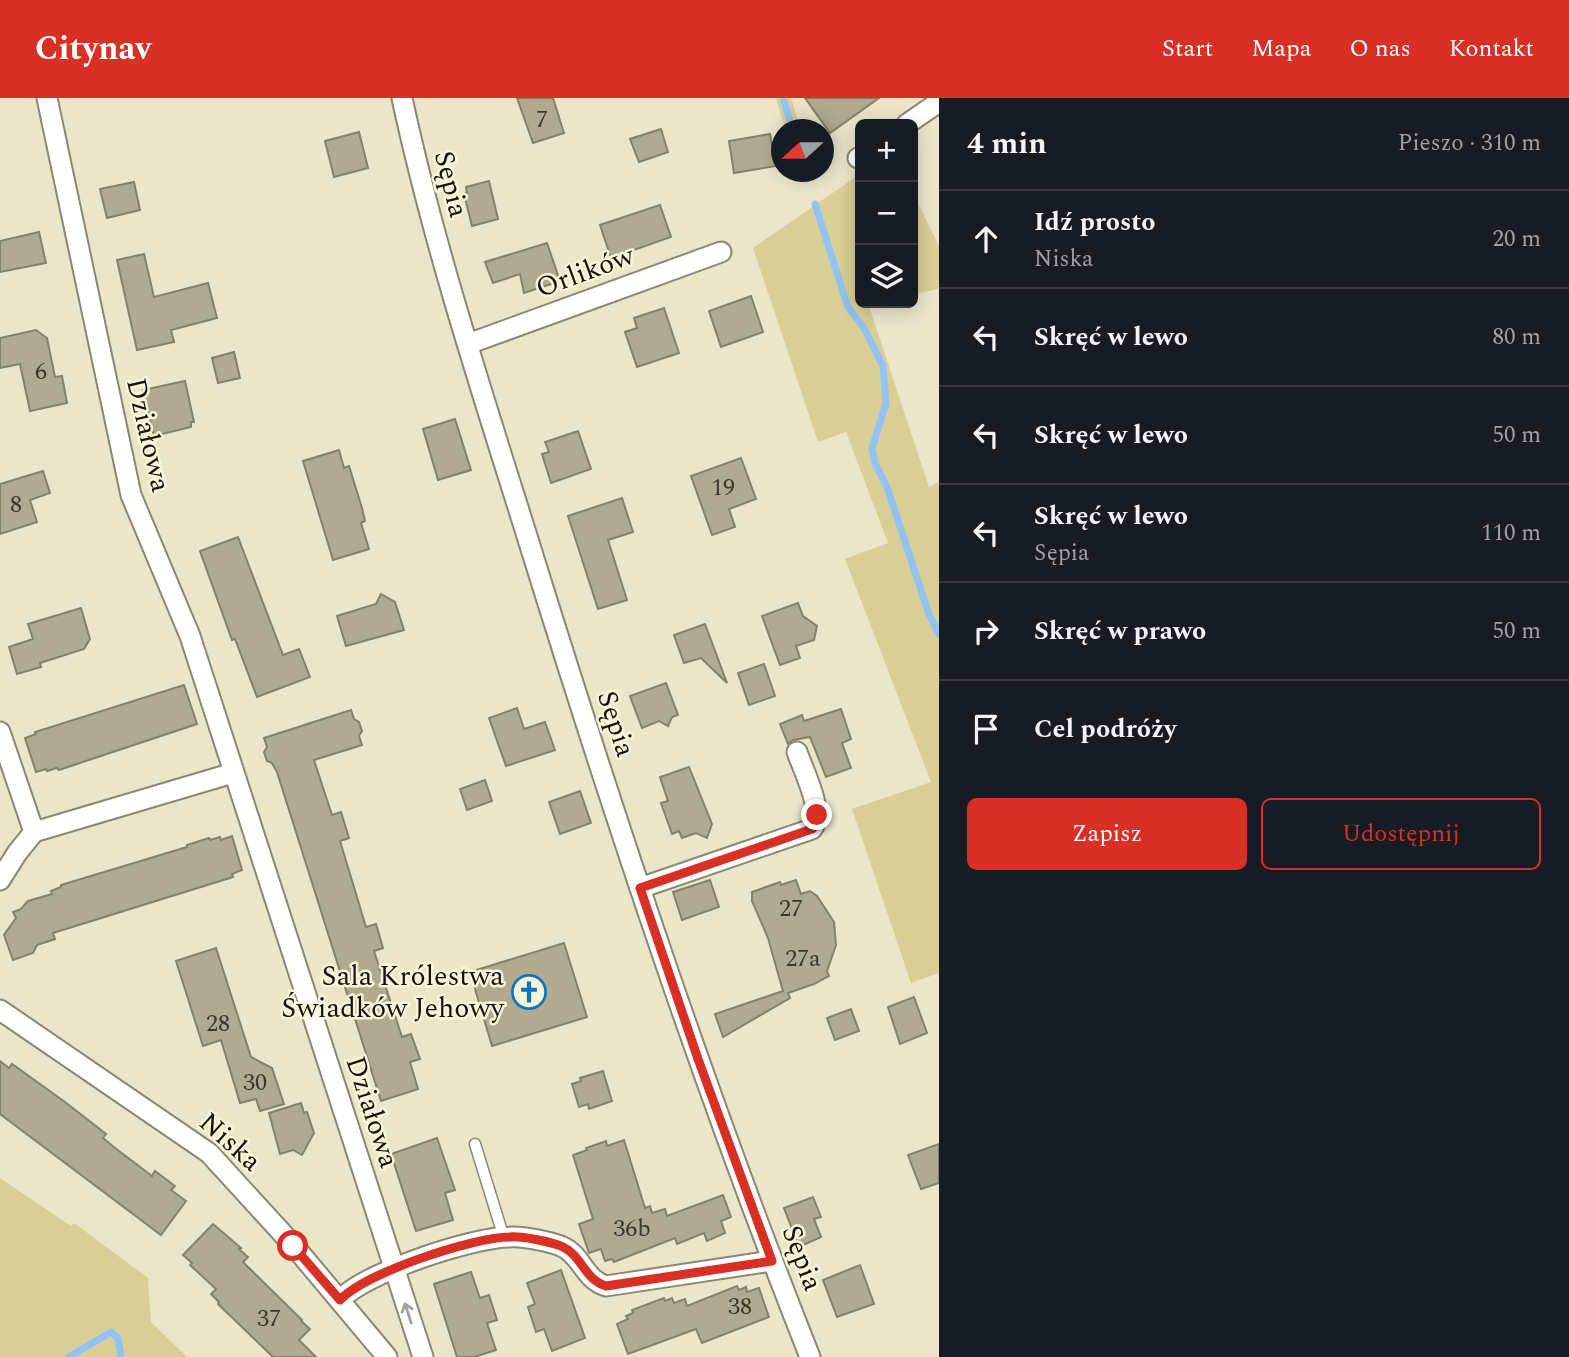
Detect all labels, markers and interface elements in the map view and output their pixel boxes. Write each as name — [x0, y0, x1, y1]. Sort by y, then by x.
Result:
text: Citynav — [35, 24, 151, 74]
text: Start — [1162, 31, 1213, 67]
text: Mapa — [1251, 31, 1311, 67]
text: O nas — [1349, 31, 1411, 67]
text: Kontakt — [1449, 31, 1534, 67]
house number: 7 — [536, 102, 548, 138]
north arrow — [771, 119, 834, 182]
map controls — [855, 119, 918, 308]
button: + — [855, 119, 918, 182]
text: 4 min — [967, 121, 1047, 167]
text: Pieszo · 310 m — [1398, 126, 1541, 161]
street label: Sępia — [422, 146, 480, 222]
button: − — [855, 182, 918, 245]
text: Idź prosto — [1034, 202, 1155, 242]
icon: ahead — [967, 220, 1005, 258]
text: 20 m — [1492, 222, 1541, 257]
street label: Orlików — [530, 234, 641, 310]
text: Niska — [1034, 242, 1093, 277]
button: layers — [855, 245, 918, 308]
text: Skręć w lewo — [1034, 317, 1188, 357]
icon: left — [967, 318, 1005, 356]
text: 80 m — [1492, 320, 1541, 355]
house number: 6 — [35, 354, 47, 390]
street label: Działowa — [114, 374, 182, 496]
text: Skręć w lewo — [1034, 415, 1188, 455]
icon: left — [967, 416, 1005, 454]
text: 50 m — [1492, 418, 1541, 453]
house number: 19 — [711, 470, 735, 506]
house number: 8 — [10, 487, 22, 523]
text: Skręć w lewo — [1034, 496, 1188, 536]
icon: left — [967, 514, 1005, 552]
text: 110 m — [1481, 516, 1541, 551]
text: Sępia — [1034, 536, 1089, 571]
text: Skręć w prawo — [1034, 611, 1206, 651]
icon: right — [967, 612, 1005, 650]
text: 50 m — [1492, 614, 1541, 649]
street label: Sępia — [585, 685, 647, 763]
text: Cel podróży — [1034, 709, 1176, 749]
icon: arrive — [967, 710, 1005, 748]
button: Zapisz — [967, 798, 1247, 870]
button: Udostępnij — [1261, 798, 1541, 870]
route end — [801, 799, 832, 830]
house number: 27 — [779, 891, 803, 927]
house number: 27a — [785, 941, 821, 977]
place label: Sala Królestwa Świadków Jehowy — [281, 955, 506, 1030]
church icon: Sala Królestwa Świadków Jehowy — [510, 973, 548, 1011]
house number: 28 — [206, 1006, 230, 1042]
street label: Działowa — [334, 1050, 410, 1174]
house number: 30 — [243, 1065, 267, 1101]
street label: Niska — [189, 1102, 271, 1182]
house number: 36b — [613, 1211, 651, 1247]
street label: Sępia — [770, 1219, 834, 1297]
route start — [277, 1230, 308, 1261]
house number: 38 — [728, 1289, 752, 1325]
house number: 37 — [257, 1301, 281, 1337]
one-way arrow — [401, 1302, 413, 1324]

